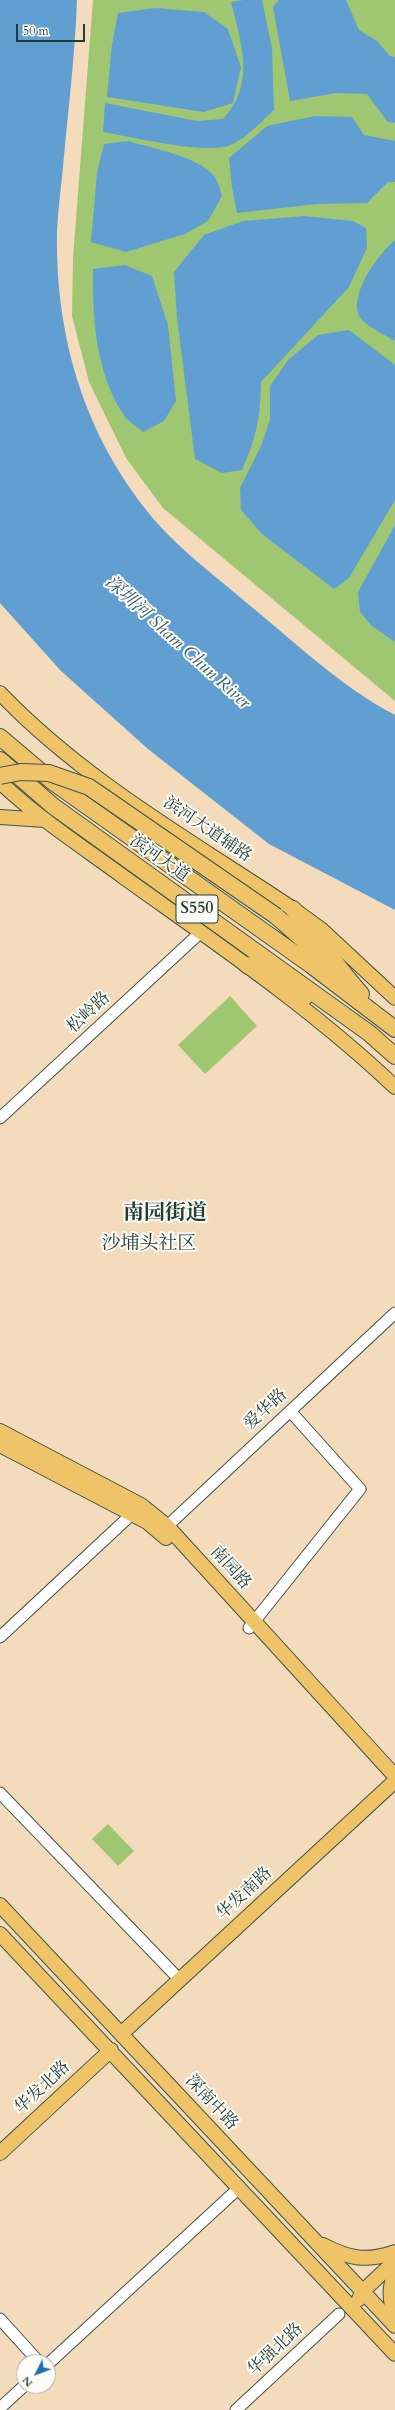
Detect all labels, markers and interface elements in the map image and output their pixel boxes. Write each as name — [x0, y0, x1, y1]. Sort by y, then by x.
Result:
scale bar — [18, 16, 87, 42]
text: 50 m — [23, 23, 49, 39]
water label: 深圳河 Sham Chun River — [100, 572, 254, 714]
street label: 滨河大道辅路 — [159, 793, 255, 867]
street label: 滨河大道 — [125, 831, 193, 887]
road number: S550 — [176, 895, 218, 923]
street label: 松岭路 — [63, 988, 115, 1038]
district label: 南园街道 — [123, 1201, 207, 1227]
district label: 沙埔头社区 — [102, 1234, 196, 1256]
street label: 爱华路 — [240, 1385, 292, 1435]
street label: 南园路 — [205, 1542, 255, 1594]
street label: 华发南路 — [213, 1863, 277, 1925]
street label: 华发北路 — [11, 2057, 75, 2119]
street label: 深南中路 — [180, 2071, 242, 2135]
street label: 华强北路 — [244, 2319, 308, 2381]
north arrow — [16, 2354, 56, 2394]
text: N — [19, 2373, 36, 2390]

